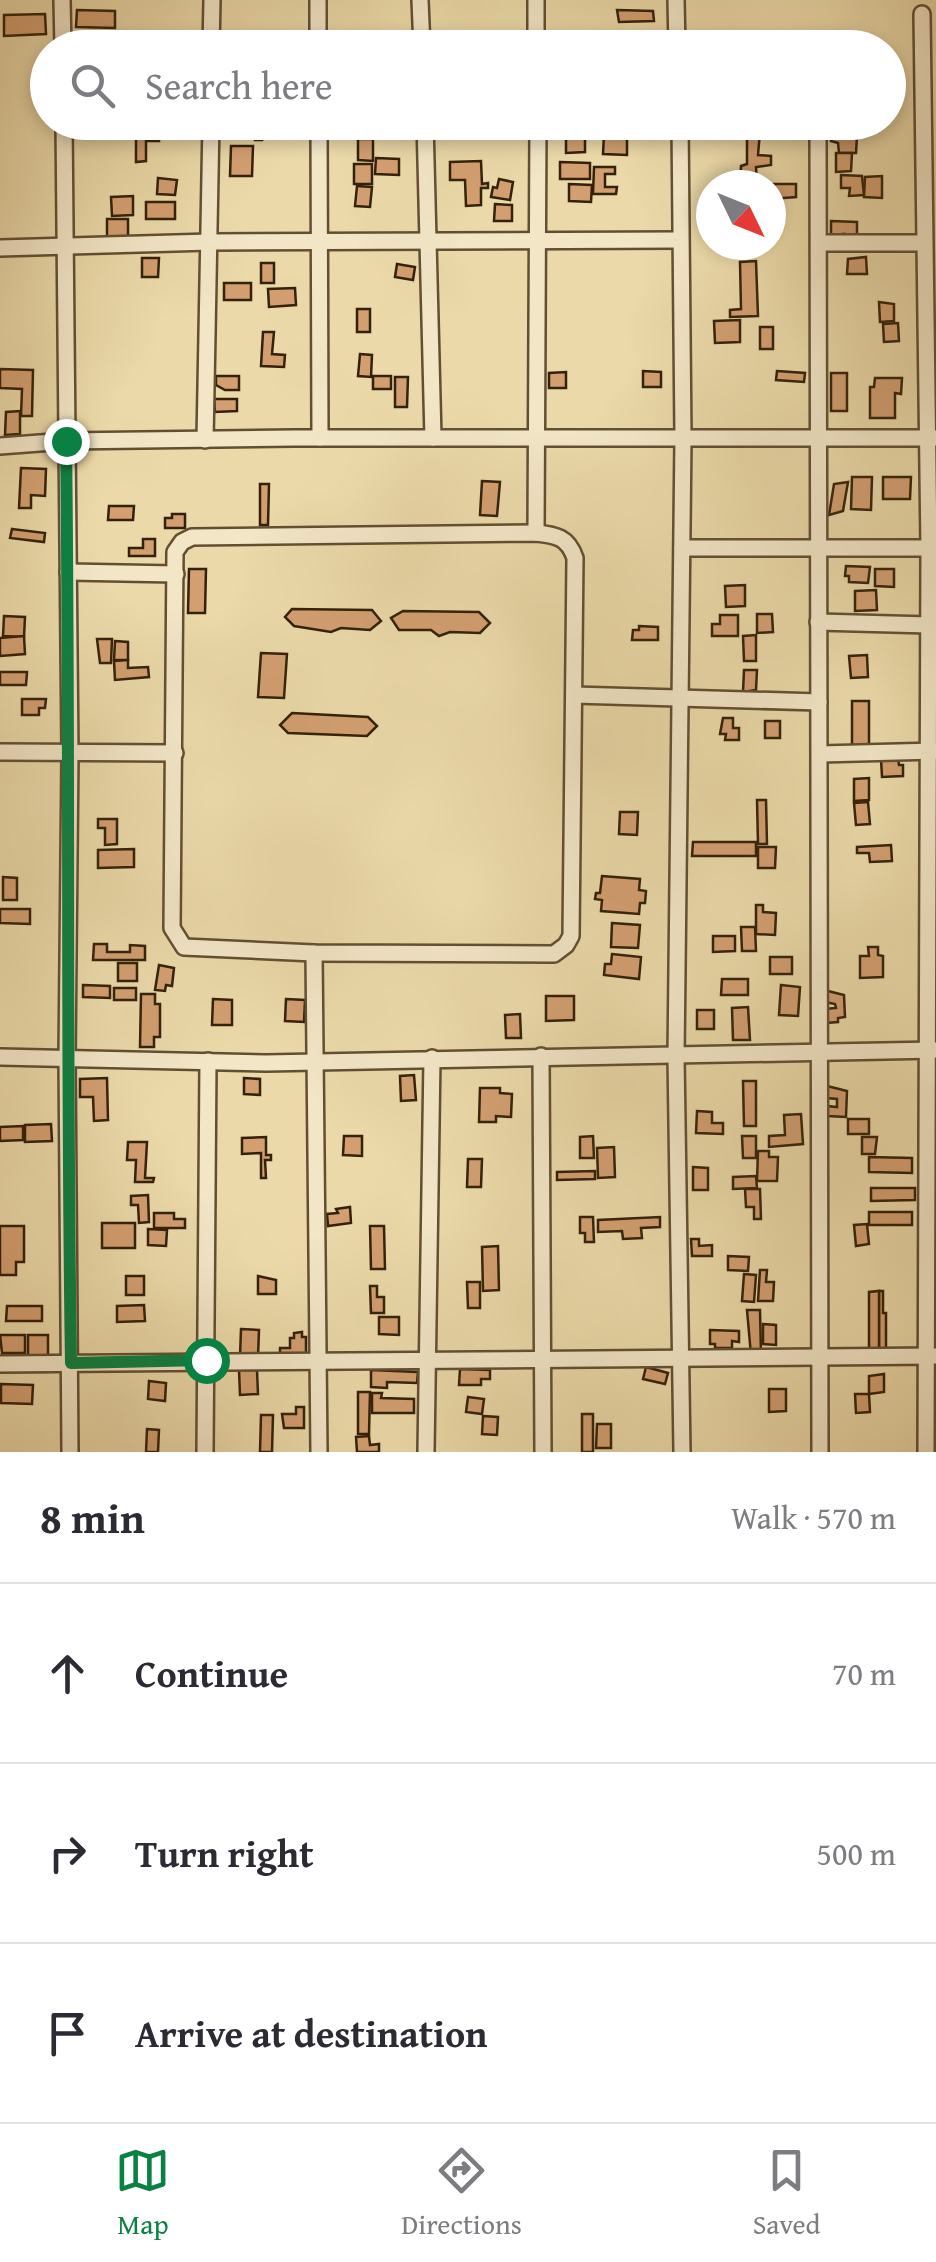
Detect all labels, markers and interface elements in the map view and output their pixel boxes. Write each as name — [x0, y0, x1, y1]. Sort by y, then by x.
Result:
search box — [30, 30, 906, 140]
text: Search here — [145, 57, 333, 113]
icon: search — [65, 58, 120, 113]
north arrow — [696, 170, 786, 260]
route end — [44, 419, 90, 465]
route start — [184, 1338, 230, 1384]
text: 8 min — [40, 1487, 145, 1548]
text: Walk · 570 m — [731, 1494, 896, 1541]
text: Continue — [135, 1645, 288, 1701]
icon: ahead — [40, 1646, 95, 1701]
text: 70 m — [832, 1650, 896, 1697]
text: Turn right — [135, 1825, 314, 1881]
icon: right — [40, 1826, 95, 1881]
text: 500 m — [817, 1830, 896, 1877]
text: Arrive at destination — [135, 2005, 488, 2061]
icon: arrive — [40, 2006, 95, 2061]
tab: Map — [115, 2143, 170, 2244]
tab: Directions — [401, 2143, 522, 2244]
tab: Saved — [753, 2143, 821, 2244]

